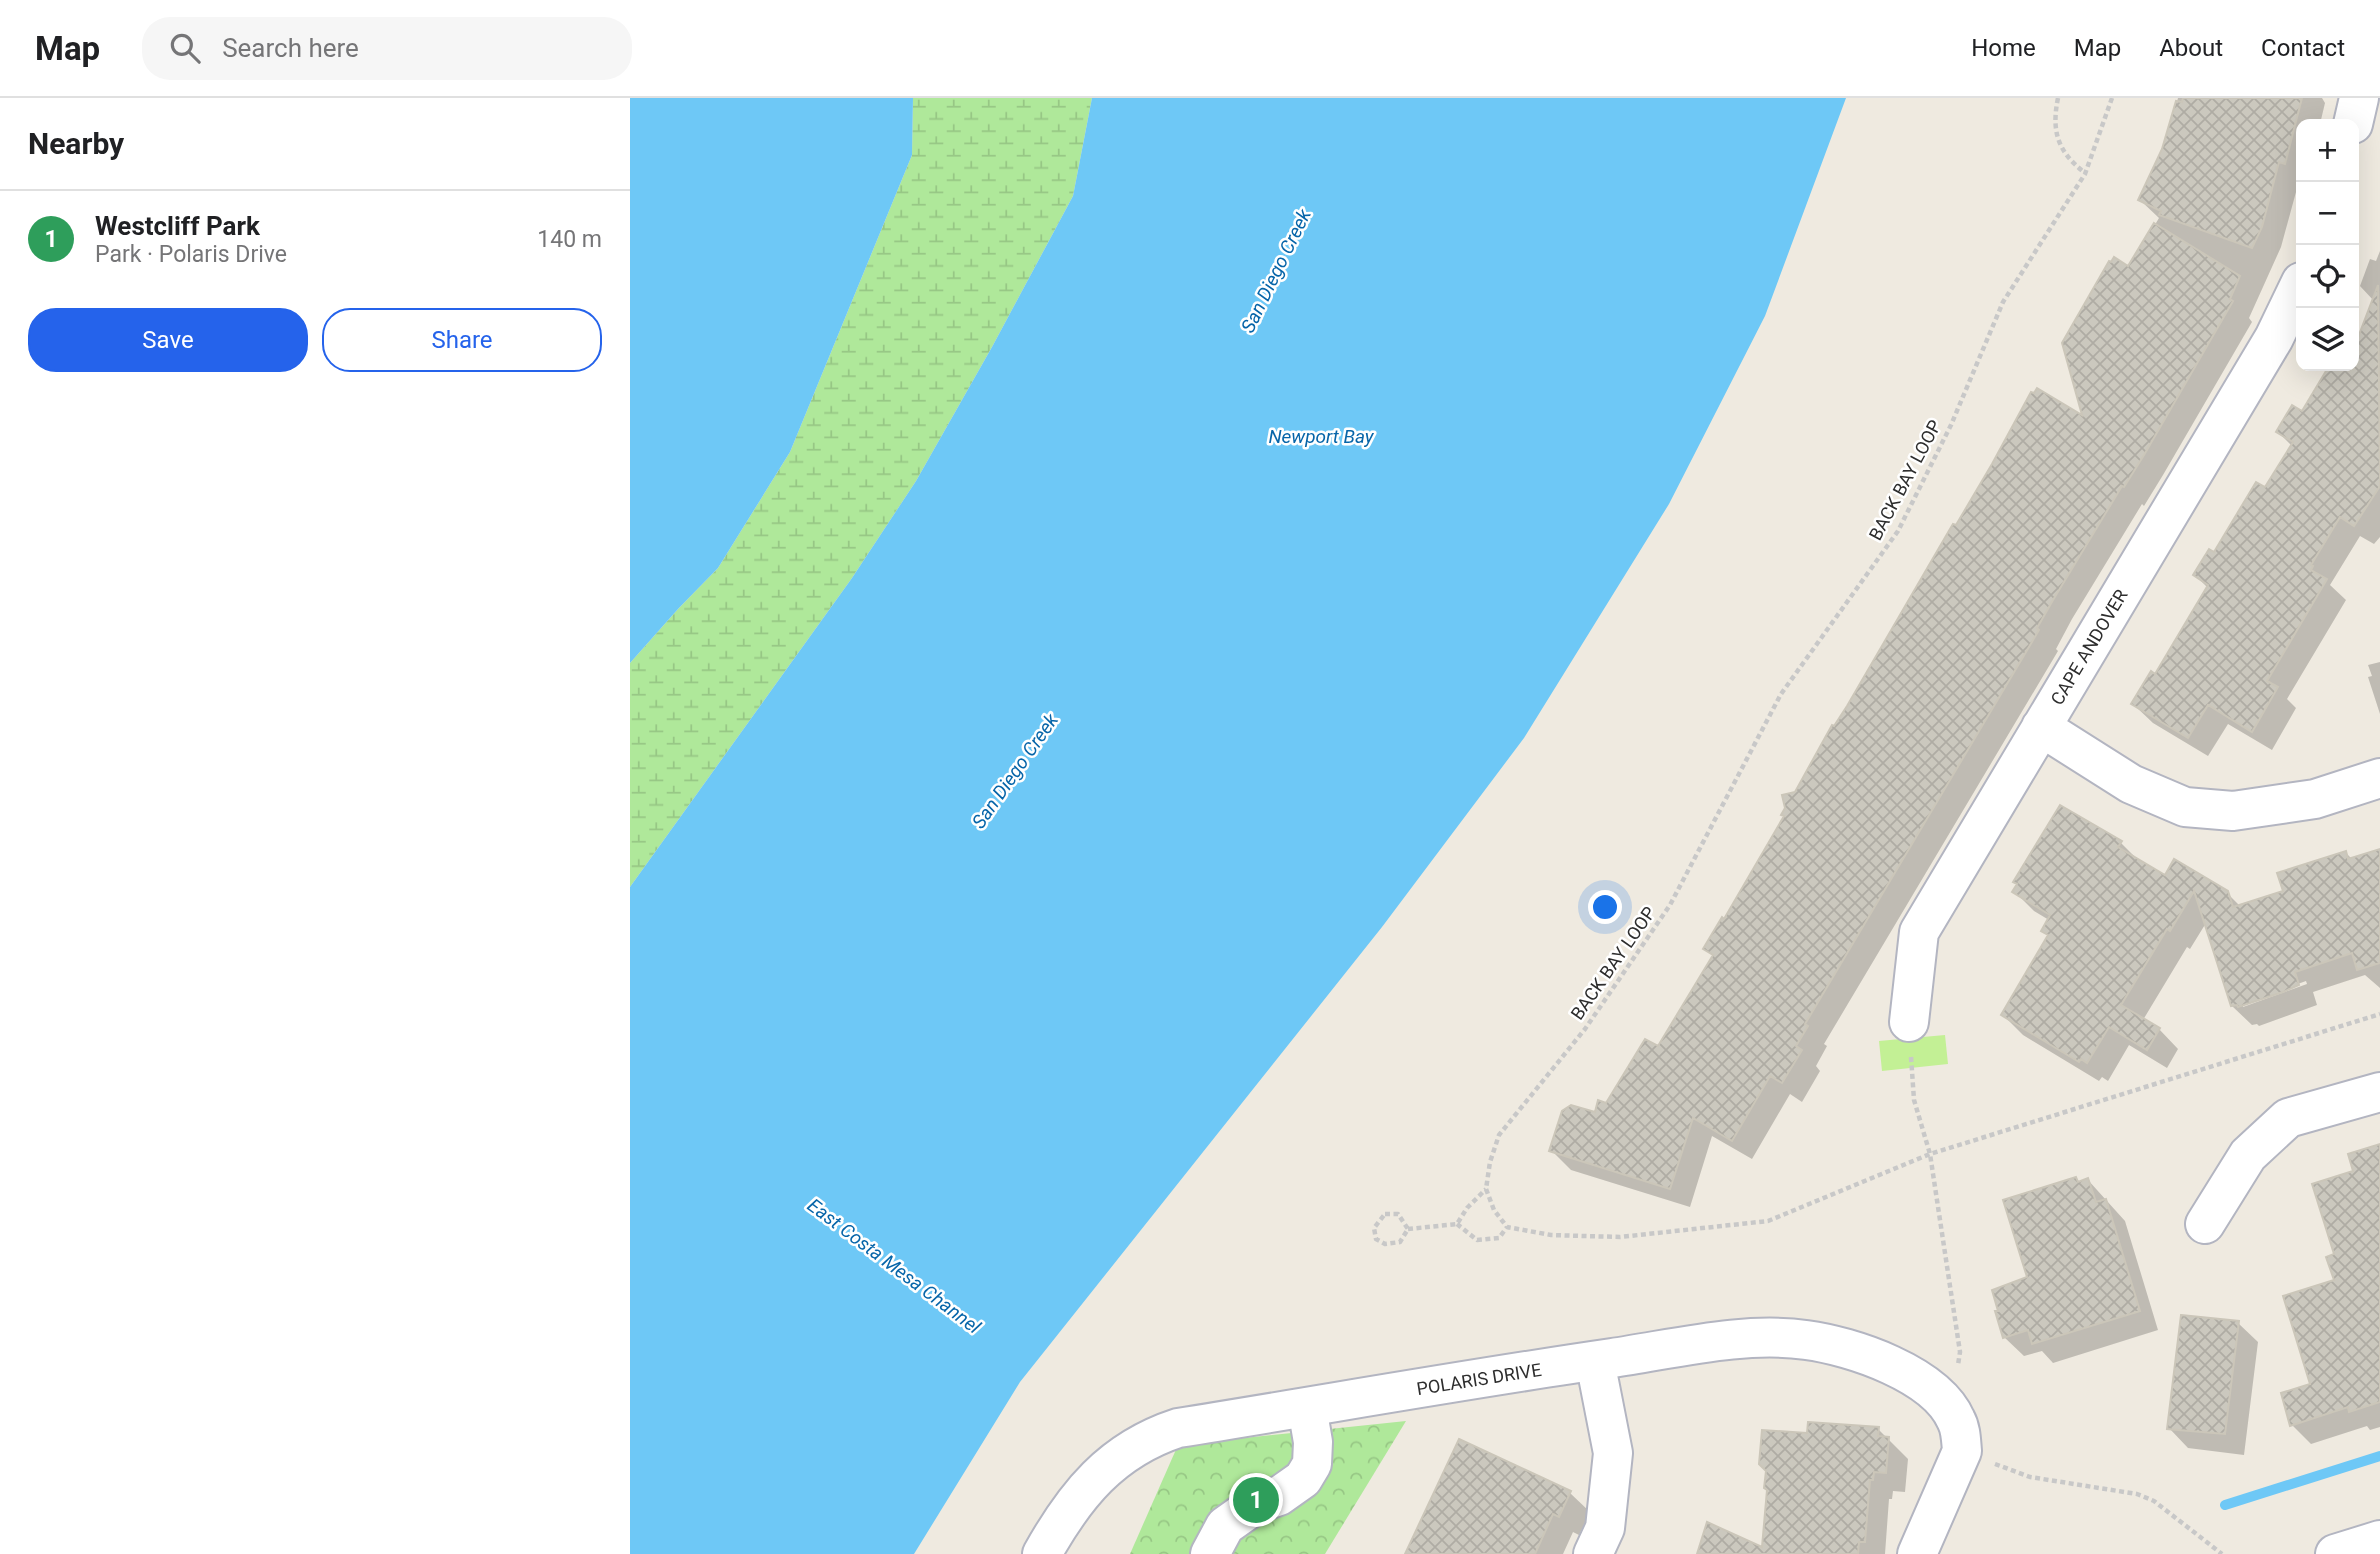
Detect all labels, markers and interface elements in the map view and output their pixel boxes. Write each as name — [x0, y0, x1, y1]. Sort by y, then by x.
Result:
search box — [142, 17, 632, 80]
text: Map — [35, 29, 100, 68]
icon: search — [166, 29, 204, 67]
text: Search here — [222, 33, 359, 63]
text: Home — [1971, 34, 2036, 62]
text: Map — [2074, 34, 2121, 62]
text: About — [2159, 34, 2223, 62]
text: Contact — [2261, 34, 2345, 62]
map controls — [2296, 119, 2359, 371]
button: + — [2296, 119, 2359, 182]
text: Nearby — [28, 126, 124, 161]
button: − — [2296, 182, 2359, 245]
water label: San Diego Creek — [1236, 205, 1316, 337]
text: Westcliff Park — [95, 211, 260, 241]
text: 1 — [44, 226, 58, 253]
text: 140 m — [537, 226, 602, 253]
text: Park · Polaris Drive — [95, 241, 287, 268]
button: locate — [2296, 245, 2359, 308]
button: Save — [28, 308, 308, 372]
button: Share — [322, 308, 602, 372]
button: layers — [2296, 308, 2359, 371]
street label: BACK BAY LOOP — [1865, 416, 1945, 544]
water label: Newport Bay — [1268, 425, 1375, 448]
street label: CAPE ANDOVER — [2046, 585, 2132, 709]
water label: San Diego Creek — [967, 709, 1063, 833]
your location — [1588, 890, 1622, 924]
street label: BACK BAY LOOP — [1566, 903, 1660, 1023]
water label: East Costa Mesa Channel — [803, 1194, 985, 1339]
street label: POLARIS DRIVE — [1415, 1359, 1543, 1399]
pin: 1 — [1233, 1474, 1279, 1526]

